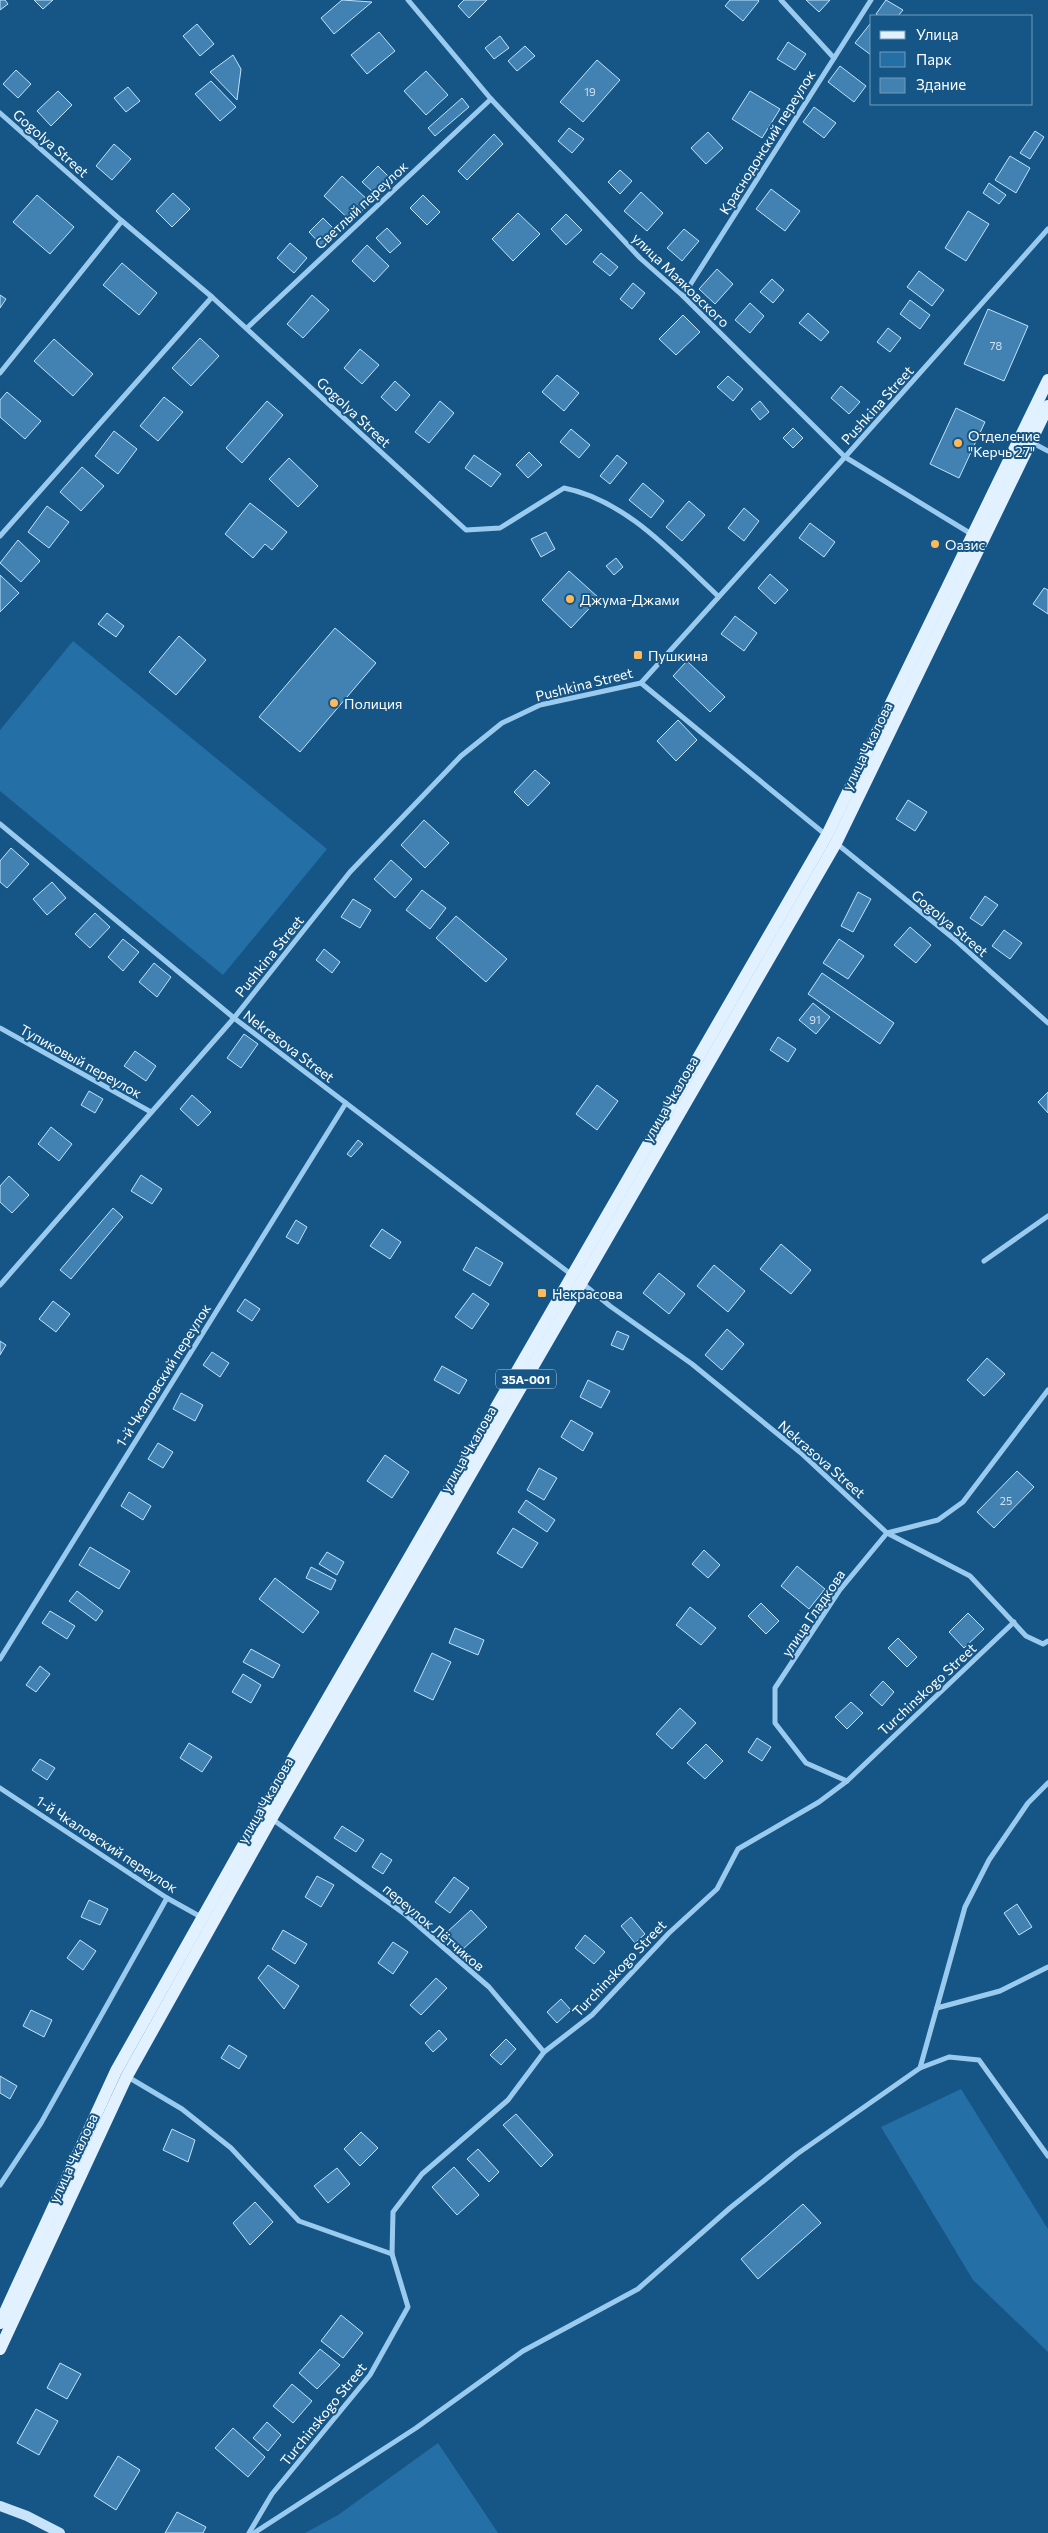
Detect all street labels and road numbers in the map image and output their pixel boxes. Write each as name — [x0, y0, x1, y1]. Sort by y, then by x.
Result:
street label: Краснодонский переулок — [715, 66, 819, 217]
street label: Gogolya Street — [10, 106, 92, 181]
street label: Светлый переулок — [311, 157, 411, 253]
street label: улица Маяковского — [629, 229, 733, 331]
street label: Pushkina Street — [837, 362, 917, 448]
street label: Gogolya Street — [314, 373, 395, 451]
street label: Pushkina Street — [534, 664, 635, 704]
street label: улица Чкалова — [838, 699, 896, 793]
street label: Gogolya Street — [908, 886, 992, 960]
street label: Pushkina Street — [231, 912, 307, 1000]
street label: Nekrasova Street — [240, 1006, 338, 1086]
street label: Тупиковый переулок — [17, 1020, 145, 1102]
street label: улица Чкалова — [639, 1053, 701, 1145]
street label: 1-й Чкаловский переулок — [112, 1300, 214, 1450]
road number: 35А-001 — [496, 1370, 556, 1388]
street label: улица Чкалова — [437, 1403, 499, 1495]
street label: Nekrasova Street — [775, 1417, 869, 1501]
street label: улица Гладкова — [778, 1566, 848, 1660]
street label: Turchinskogo Street — [875, 1639, 980, 1739]
street label: улица Чкалова — [234, 1754, 296, 1846]
street label: 1-й Чкаловский переулок — [33, 1792, 181, 1896]
street label: переулок Лётчиков — [380, 1880, 488, 1974]
street label: Turchinskogo Street — [569, 1916, 670, 2020]
street label: улица Чкалова — [45, 2111, 101, 2205]
street label: Turchinskogo Street — [276, 2359, 370, 2469]

